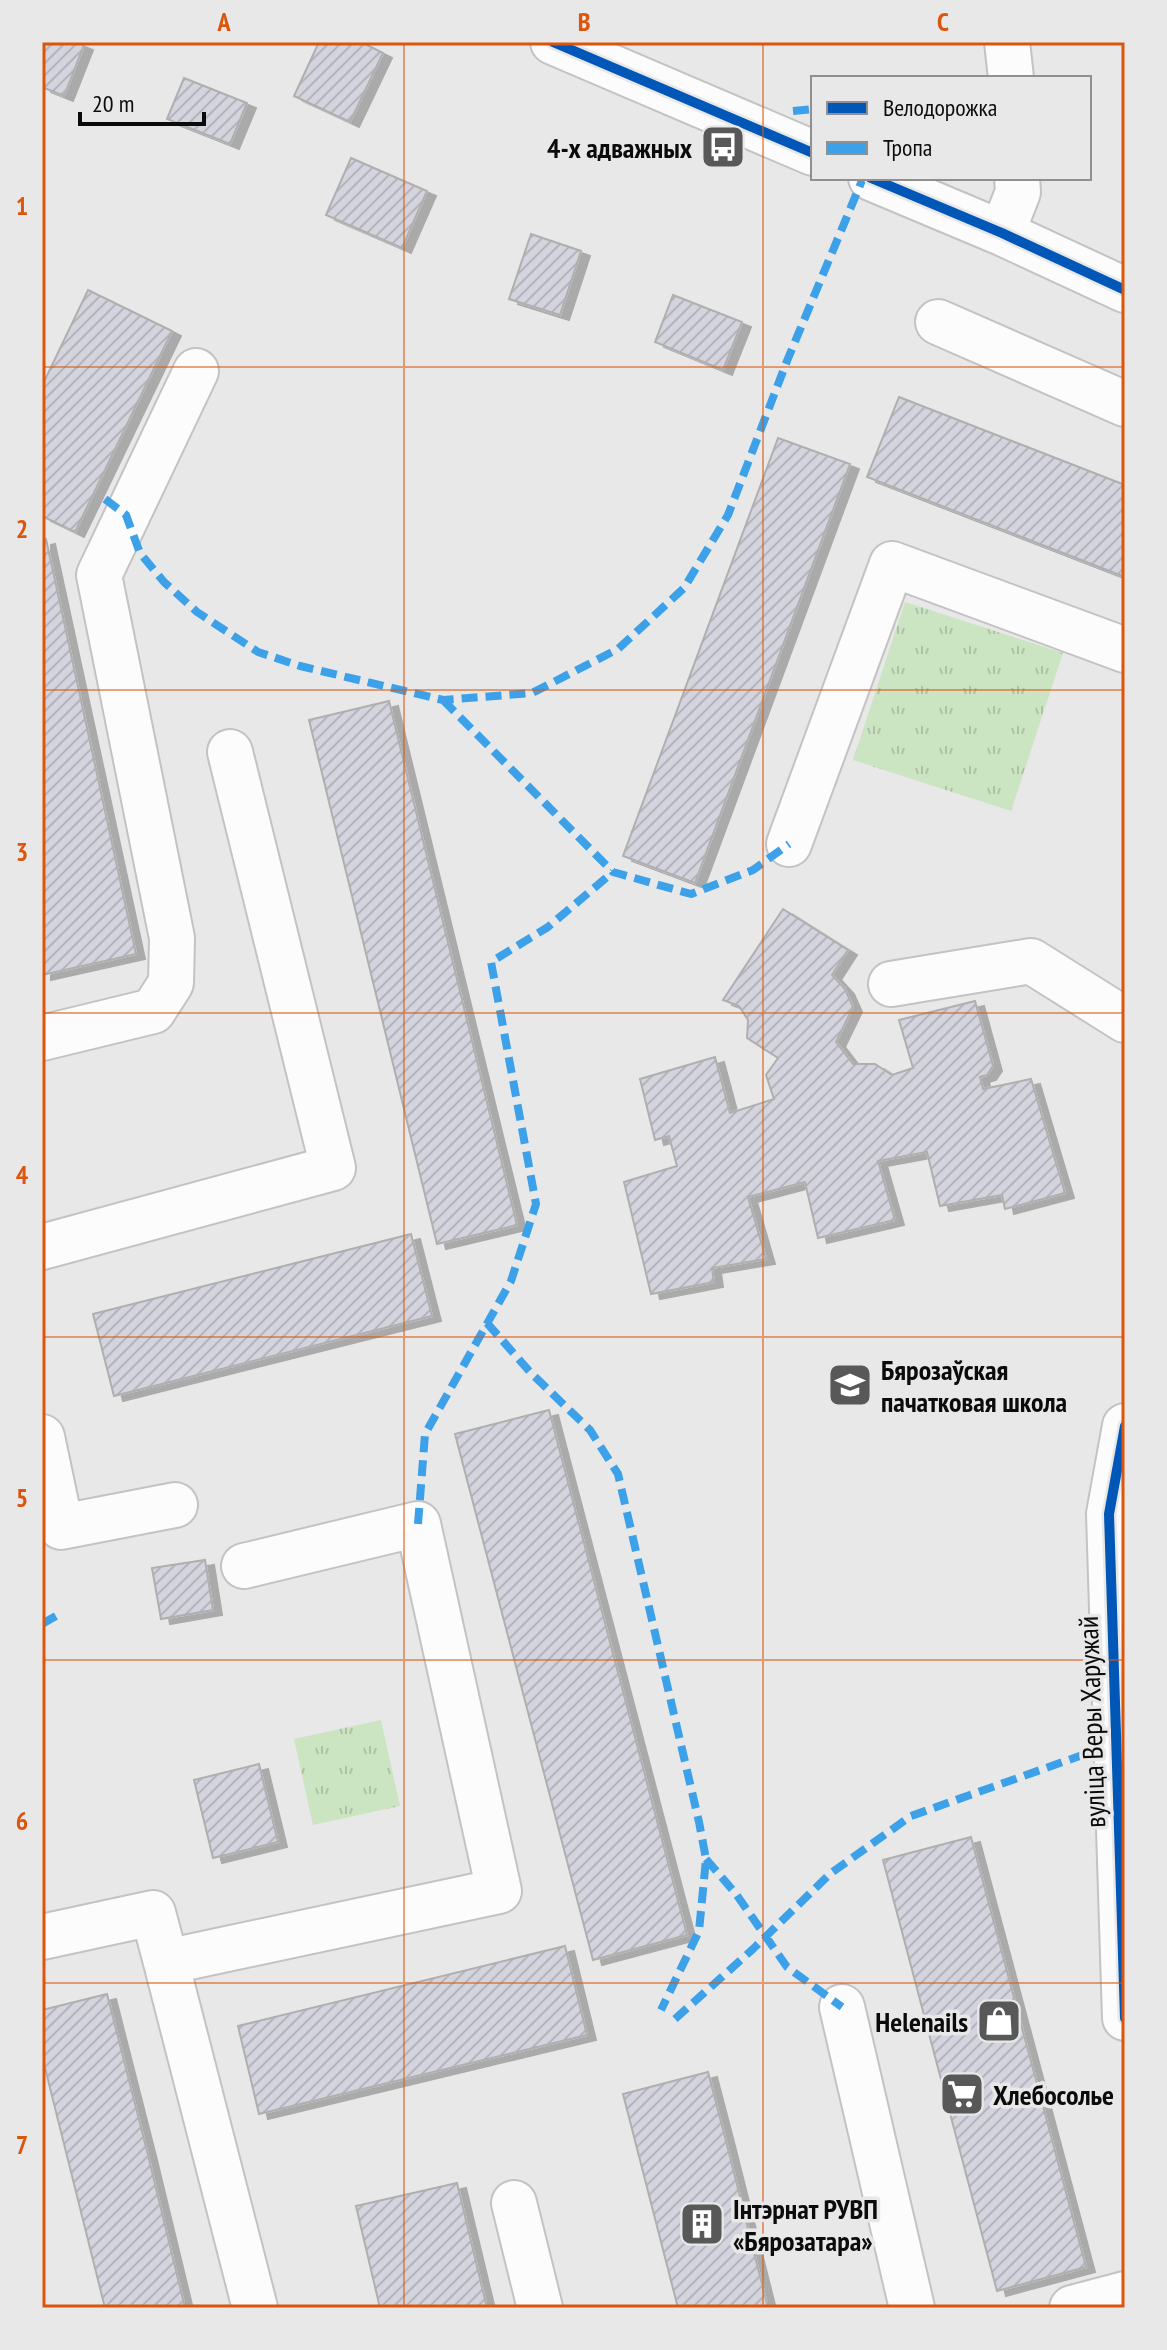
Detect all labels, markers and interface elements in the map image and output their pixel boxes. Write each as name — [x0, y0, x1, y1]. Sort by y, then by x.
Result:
text: A — [216, 5, 231, 38]
text: B — [578, 5, 591, 38]
text: C — [937, 5, 949, 38]
scale bar — [80, 76, 204, 126]
legend — [811, 76, 1091, 180]
text: 20 m — [92, 88, 134, 119]
text: Велодорожка — [883, 92, 997, 123]
bus stop icon: 4-х адважных — [699, 123, 747, 171]
place label: 4-х адважных — [547, 129, 693, 166]
text: Тропа — [883, 132, 932, 163]
text: 1 — [16, 189, 28, 222]
text: 2 — [16, 512, 28, 545]
text: 3 — [16, 835, 28, 868]
text: 4 — [16, 1158, 29, 1191]
place label: Бярозаўская пачатковая школа — [881, 1351, 1067, 1420]
school or university icon: Бярозаўская пачатковая школа — [826, 1361, 874, 1409]
text: 5 — [16, 1481, 28, 1514]
street label: вуліца Веры Харужай — [1069, 1615, 1113, 1829]
text: 6 — [16, 1804, 28, 1837]
shop icon: Helenails — [975, 1997, 1023, 2045]
place label: Helenails — [875, 2003, 968, 2040]
supermarket icon: Хлебосолье — [938, 2070, 986, 2118]
place label: Хлебосолье — [993, 2076, 1114, 2113]
text: 7 — [16, 2128, 28, 2161]
place label: Інтэрнат РУВП «Бярозатара» — [733, 2190, 878, 2259]
building icon: Інтэрнат РУВП «Бярозатара» — [678, 2200, 726, 2248]

